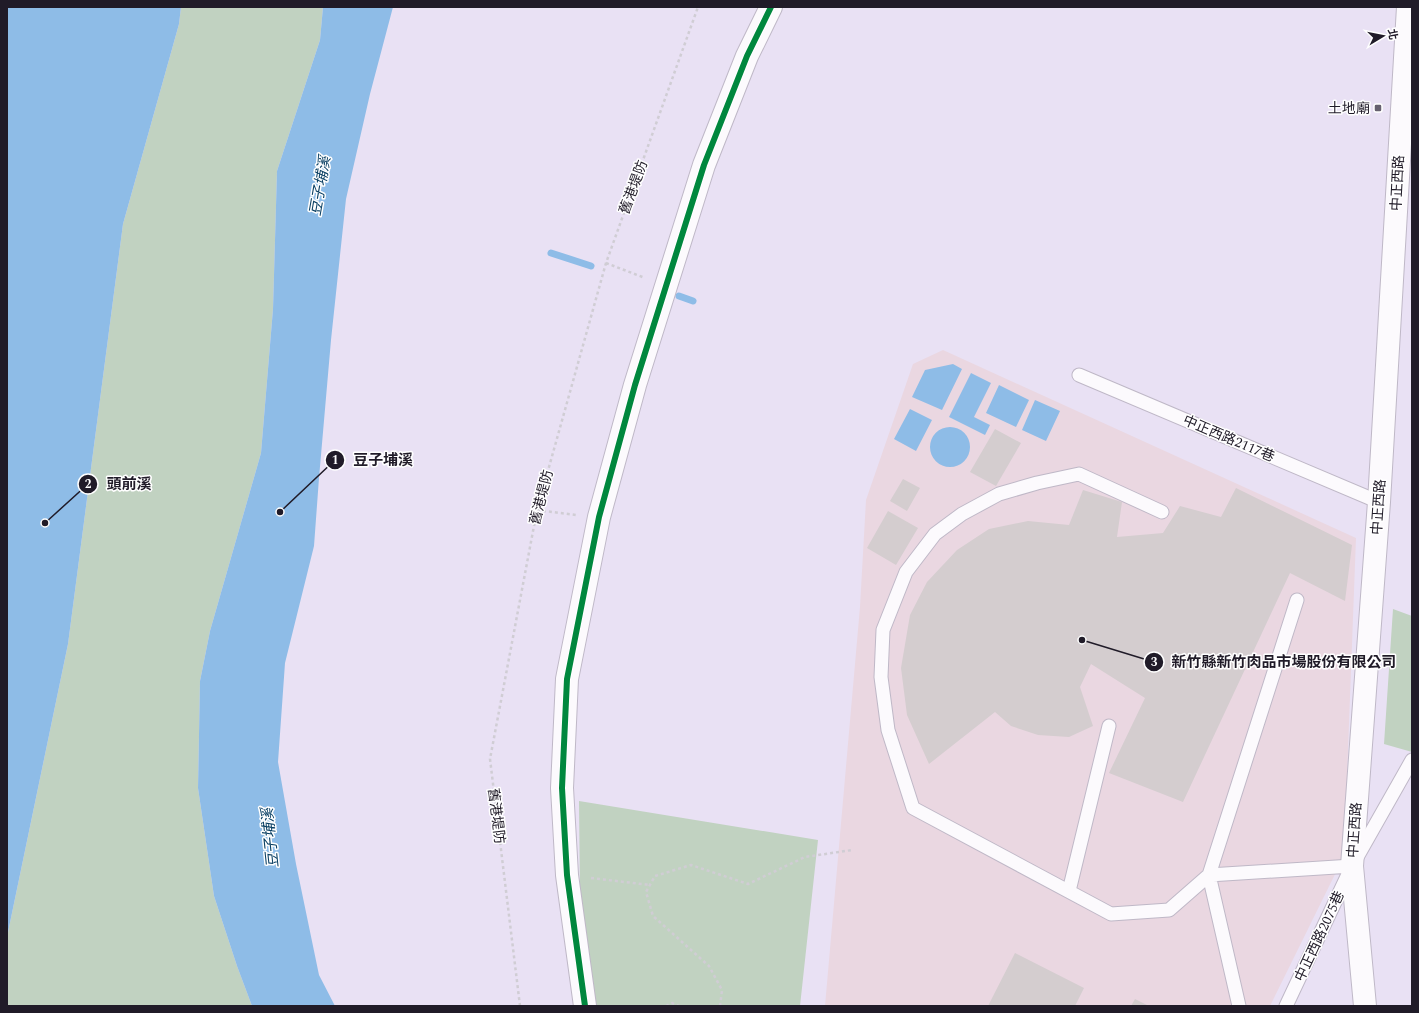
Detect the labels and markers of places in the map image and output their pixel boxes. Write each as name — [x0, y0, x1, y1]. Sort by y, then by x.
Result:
place label: 土地廟 — [1328, 98, 1370, 119]
marker: 土地廟 — [1373, 103, 1383, 113]
callout: 豆子埔溪 — [325, 447, 421, 474]
callout: 頭前溪 — [78, 470, 159, 497]
callout: 新竹縣新竹肉品市場股份有限公司 — [1144, 649, 1405, 676]

